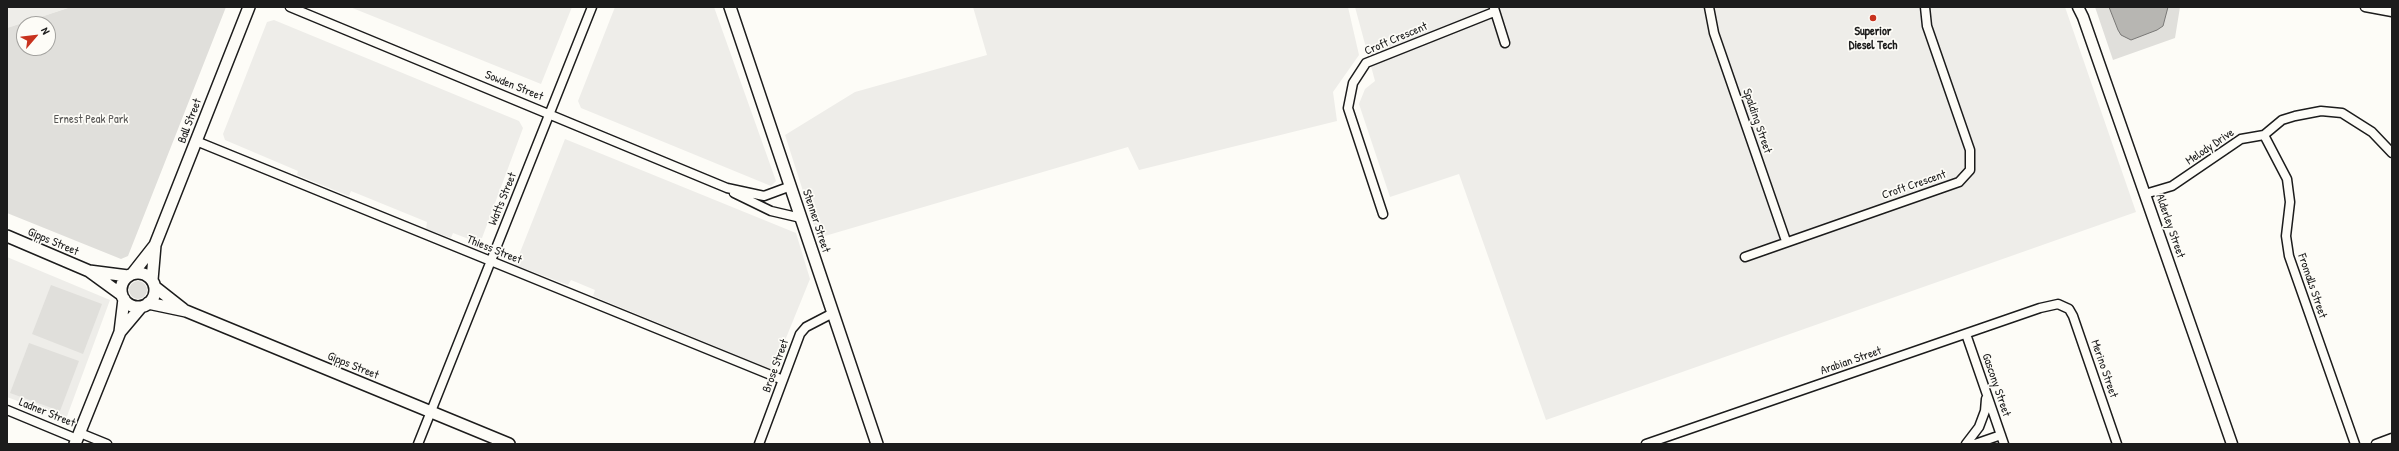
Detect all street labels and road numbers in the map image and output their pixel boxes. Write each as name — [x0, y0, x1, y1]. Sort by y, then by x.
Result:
street label: Croft Crescent — [1362, 19, 1430, 59]
street label: Sowden Street — [483, 68, 545, 104]
street label: Spalding Street — [1739, 87, 1775, 155]
street label: Ball Street — [175, 97, 205, 145]
street label: Melody Drive — [2183, 126, 2237, 168]
street label: Croft Crescent — [1880, 167, 1948, 203]
street label: Watts Street — [486, 170, 520, 228]
street label: Stenner Street — [799, 188, 833, 254]
street label: Alderley Street — [2152, 192, 2188, 260]
street label: Gipps Street — [25, 225, 81, 259]
street label: Thiess Street — [464, 232, 524, 268]
street label: Fromalls Street — [2294, 252, 2330, 320]
street label: Brose Street — [760, 337, 792, 395]
street label: Merino Street — [2087, 338, 2121, 400]
street label: Arabian Street — [1819, 344, 1883, 378]
street label: Gipps Street — [325, 349, 381, 383]
street label: Gascony Street — [1978, 352, 2014, 418]
street label: Ladner Street — [17, 395, 77, 431]

